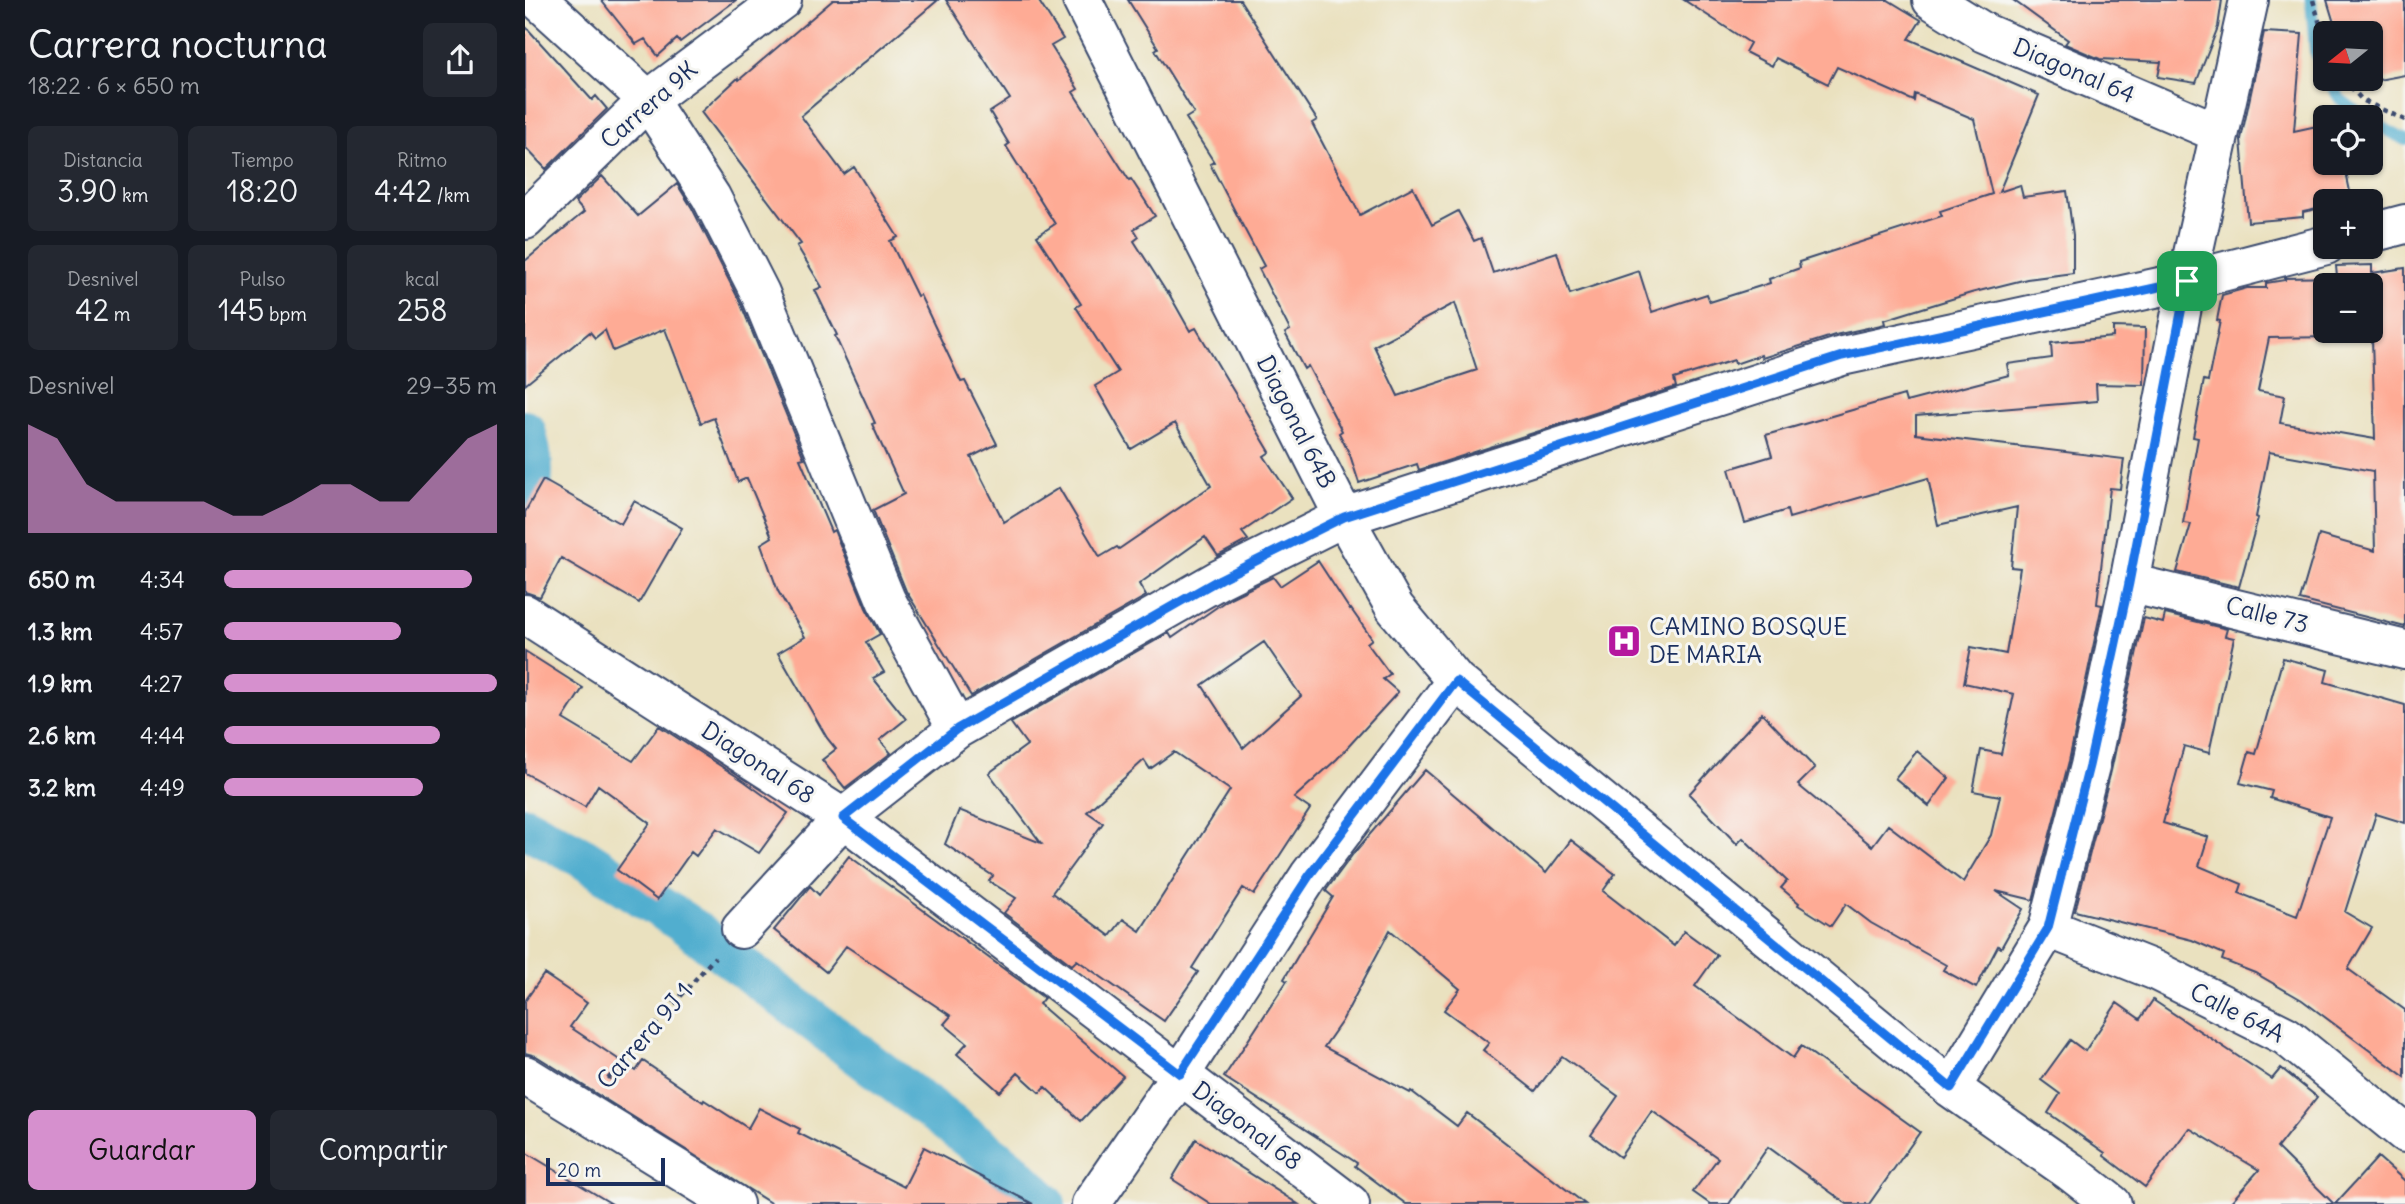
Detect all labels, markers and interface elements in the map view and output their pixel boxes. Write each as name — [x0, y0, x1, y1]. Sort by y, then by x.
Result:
text: Carrera nocturna — [28, 21, 327, 68]
north arrow — [2313, 21, 2383, 91]
map controls — [2313, 21, 2383, 343]
button: share — [423, 23, 497, 97]
street label: Diagonal 64 — [2009, 31, 2140, 109]
street label: Carrera 9K — [594, 54, 703, 154]
text: 18:22 · 6 × 650 m — [28, 71, 200, 100]
button: locate — [2313, 105, 2383, 175]
text: Distancia — [63, 148, 143, 172]
text: Tiempo — [231, 148, 294, 172]
text: Ritmo — [397, 148, 447, 172]
text: 3.90 — [57, 172, 118, 210]
text: 18:20 — [226, 172, 299, 210]
text: 4:42 — [374, 172, 432, 210]
text: km — [118, 183, 148, 207]
text: /km — [432, 183, 470, 207]
button: + — [2313, 189, 2383, 259]
pin — [2157, 251, 2217, 311]
icon: arrive — [2168, 262, 2206, 300]
text: Desnivel — [67, 267, 138, 291]
text: Pulso — [239, 267, 286, 291]
text: kcal — [405, 267, 439, 291]
button: − — [2313, 273, 2383, 343]
text: 42 — [75, 291, 109, 329]
text: 145 — [218, 291, 264, 329]
text: 258 — [397, 291, 448, 329]
text: m — [109, 302, 130, 326]
text: bpm — [264, 302, 307, 326]
street label: Diagonal 64B — [1251, 350, 1343, 493]
text: Desnivel — [28, 371, 114, 400]
text: 29–35 m — [406, 371, 497, 400]
text: 650 m — [28, 565, 95, 594]
text: 4:34 — [140, 565, 185, 594]
street label: Calle 73 — [2223, 589, 2312, 639]
place label: CAMINO BOSQUE DE MARIA — [1649, 611, 1847, 669]
text: 1.3 km — [28, 617, 92, 646]
text: 4:57 — [140, 617, 183, 646]
hospital icon: CAMINO BOSQUE DE MARIA — [1605, 622, 1643, 660]
text: 1.9 km — [28, 669, 93, 698]
text: 4:27 — [140, 669, 182, 698]
street label: Diagonal 68 — [696, 714, 821, 810]
text: 2.6 km — [28, 721, 96, 750]
text: 4:44 — [140, 721, 185, 750]
text: 3.2 km — [28, 773, 96, 802]
text: 4:49 — [140, 773, 185, 802]
street label: Carrera 9J 1 — [590, 976, 699, 1095]
street label: Calle 64A — [2185, 976, 2290, 1049]
street label: Diagonal 68 — [1187, 1074, 1308, 1176]
button: Guardar — [28, 1110, 256, 1190]
button: Compartir — [270, 1110, 497, 1190]
scale bar — [546, 1155, 665, 1187]
text: 20 m — [557, 1158, 601, 1182]

